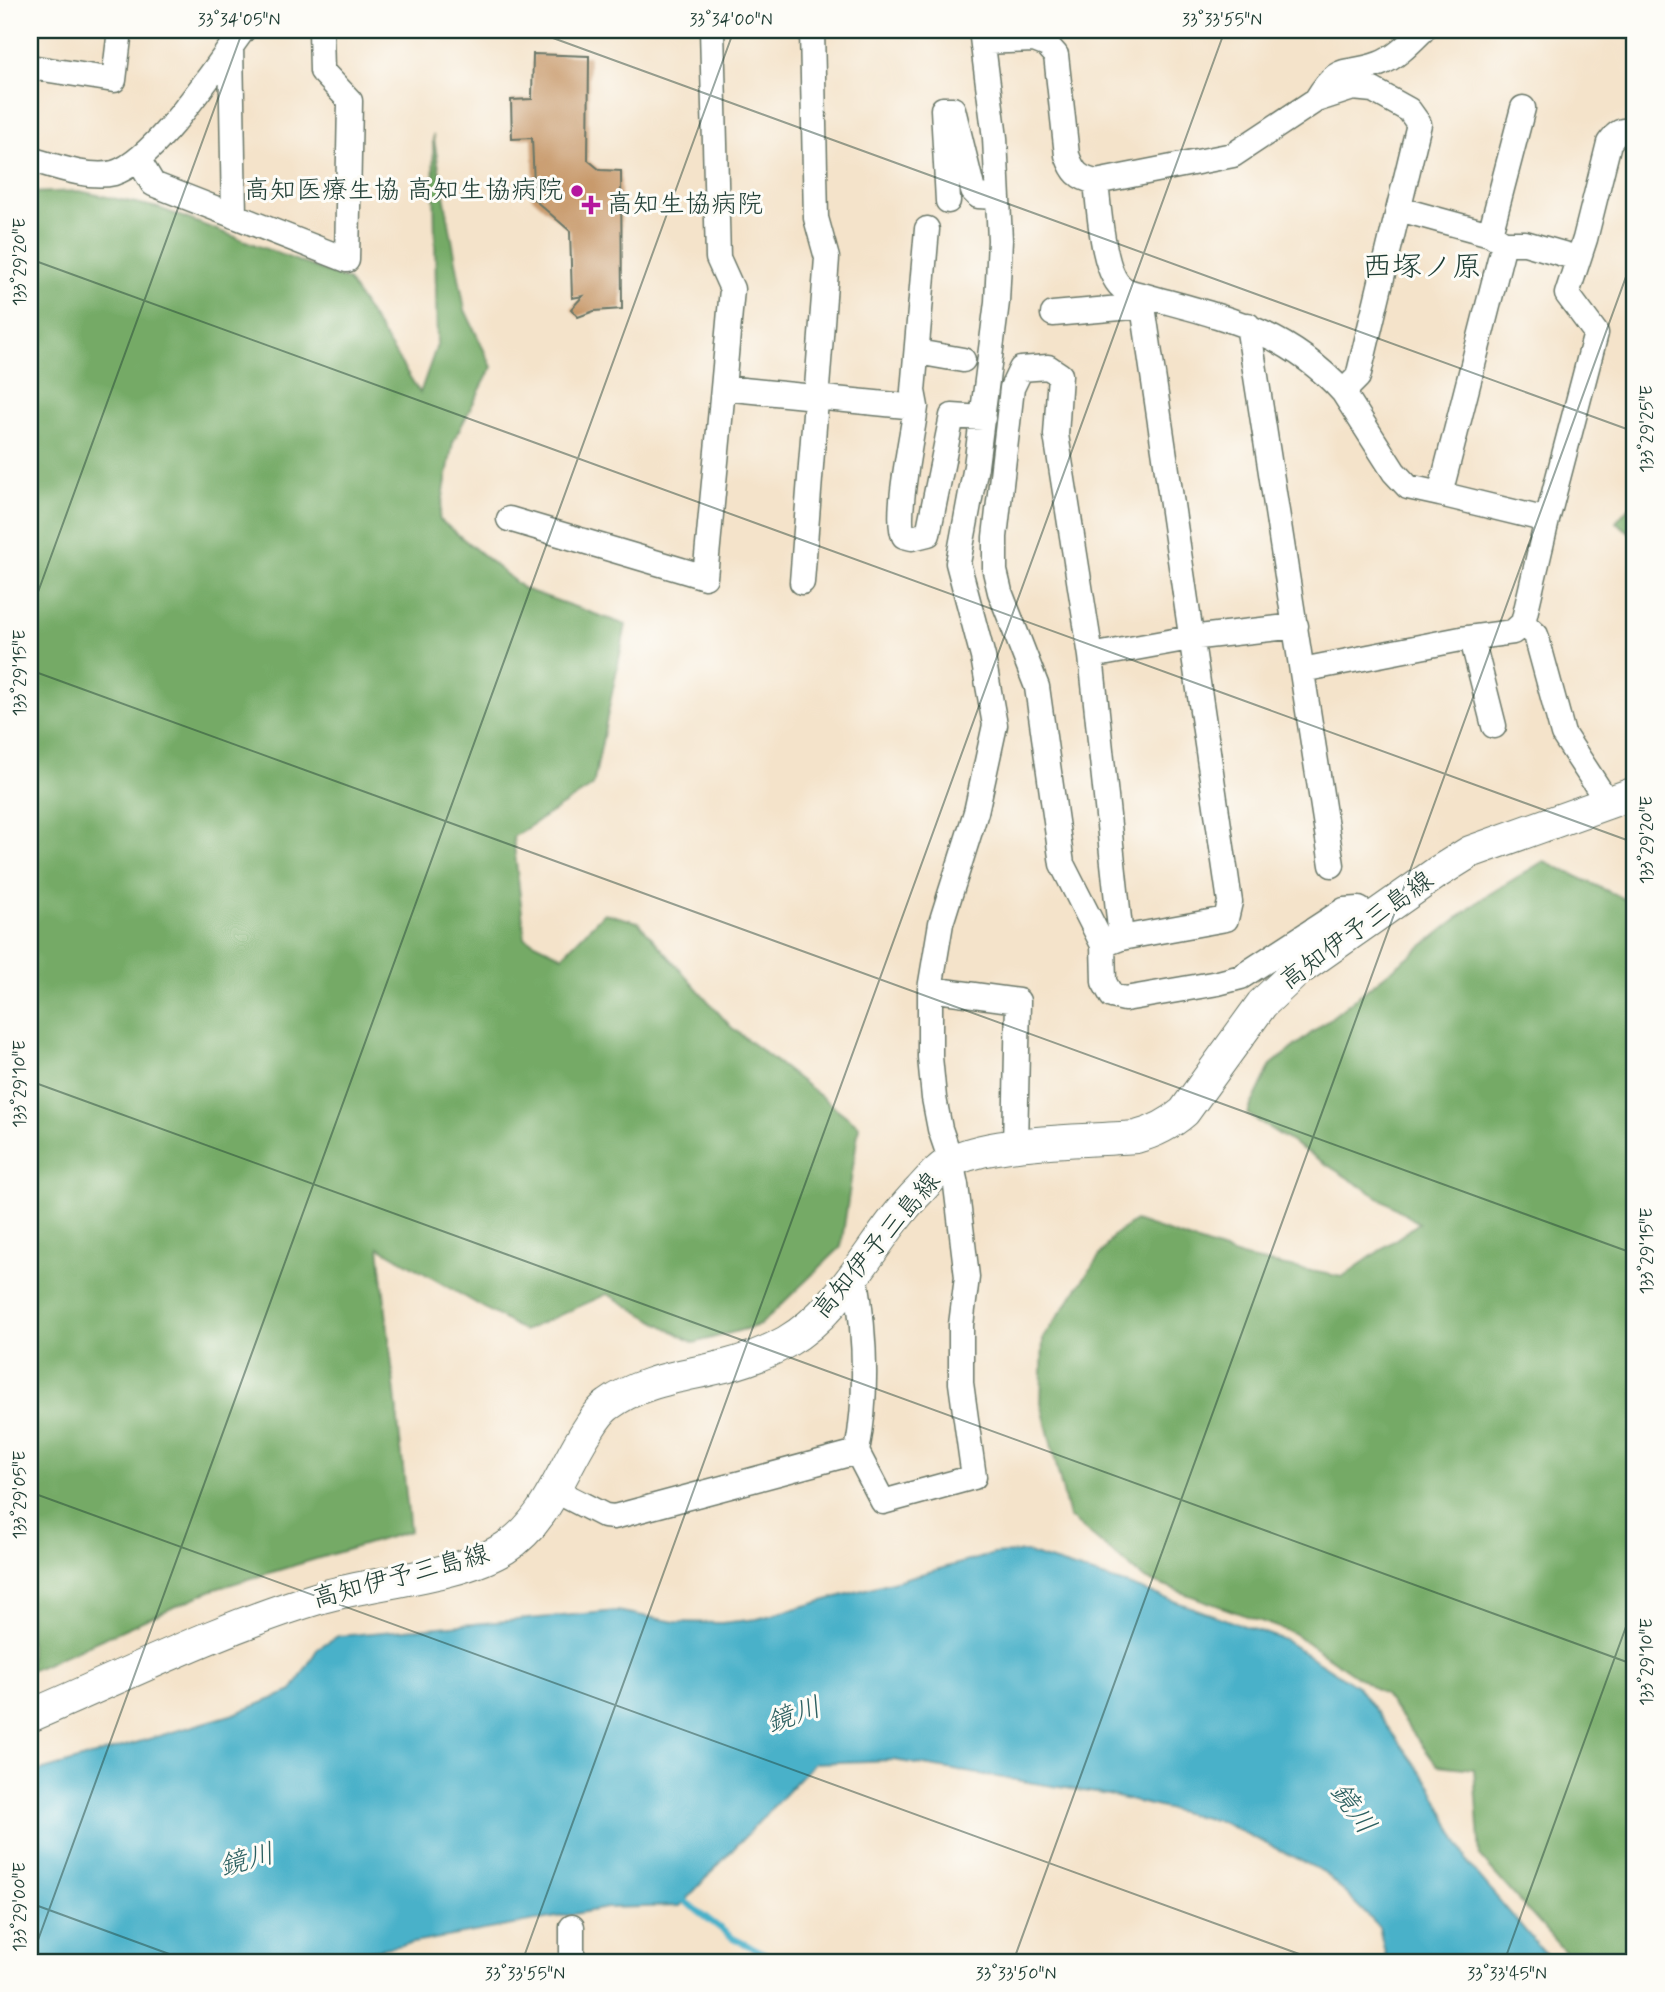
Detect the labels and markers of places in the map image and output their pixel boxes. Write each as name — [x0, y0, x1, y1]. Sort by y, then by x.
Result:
place label: 高知医療生協 高知生協病院 — [244, 174, 563, 208]
marker: 高知医療生協 高知生協病院 — [569, 183, 585, 199]
place label: 高知生協病院 — [607, 188, 763, 222]
marker: 高知生協病院 — [581, 195, 601, 215]

